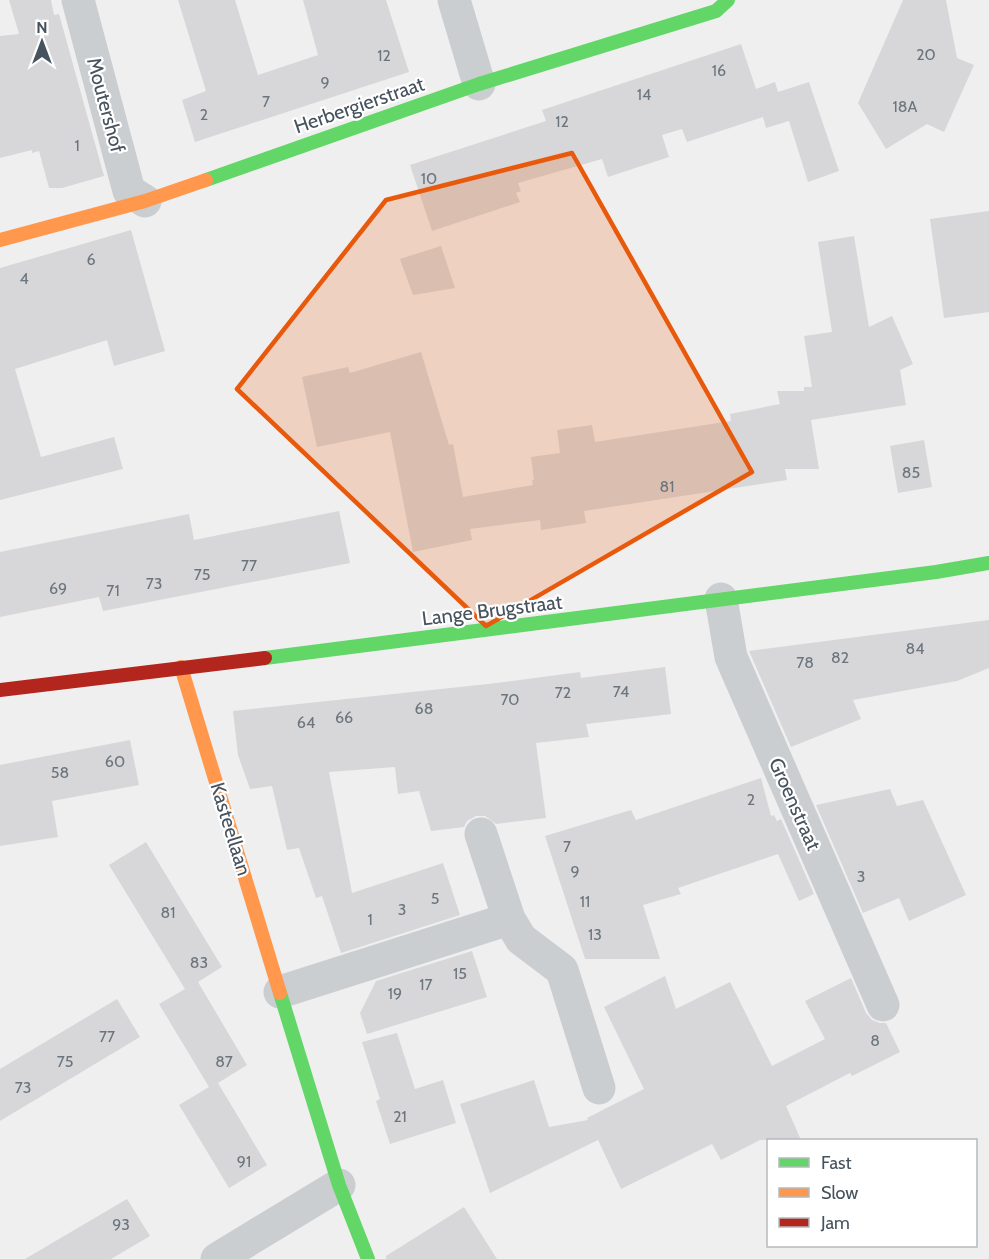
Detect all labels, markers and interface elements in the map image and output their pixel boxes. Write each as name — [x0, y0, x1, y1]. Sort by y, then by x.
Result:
north arrow — [12, 12, 72, 72]
text: N — [36, 18, 48, 37]
house number: 20 — [916, 45, 936, 64]
house number: 12 — [377, 46, 391, 65]
street label: Moutershof — [82, 55, 130, 155]
house number: 16 — [712, 61, 726, 80]
street label: Herbergierstraat — [291, 71, 427, 138]
house number: 9 — [320, 73, 330, 92]
house number: 14 — [637, 85, 651, 104]
house number: 7 — [262, 92, 270, 111]
house number: 18A — [893, 97, 918, 116]
house number: 2 — [200, 105, 208, 124]
house number: 12 — [555, 112, 569, 131]
house number: 1 — [74, 136, 80, 155]
house number: 10 — [421, 169, 437, 188]
house number: 6 — [86, 250, 96, 269]
house number: 4 — [19, 269, 29, 288]
house number: 85 — [902, 463, 920, 482]
house number: 81 — [660, 477, 674, 496]
house number: 77 — [241, 556, 257, 575]
house number: 75 — [194, 565, 210, 584]
house number: 73 — [146, 574, 162, 593]
house number: 69 — [49, 579, 67, 598]
house number: 71 — [106, 581, 120, 600]
street label: Lange Brugstraat — [421, 589, 564, 631]
house number: 84 — [906, 639, 924, 658]
house number: 82 — [831, 648, 849, 667]
house number: 78 — [796, 653, 814, 672]
house number: 74 — [613, 682, 629, 701]
house number: 72 — [555, 683, 571, 702]
house number: 70 — [500, 690, 520, 709]
house number: 68 — [415, 699, 433, 718]
house number: 66 — [335, 708, 353, 727]
house number: 64 — [297, 713, 315, 732]
house number: 60 — [105, 752, 125, 771]
street label: Groenstraat — [764, 754, 826, 854]
house number: 58 — [51, 763, 69, 782]
street label: Kasteellaan — [205, 780, 257, 878]
house number: 2 — [747, 790, 755, 809]
house number: 7 — [563, 837, 571, 856]
house number: 9 — [570, 862, 580, 881]
house number: 3 — [857, 867, 865, 886]
house number: 5 — [431, 889, 439, 908]
house number: 11 — [580, 892, 590, 911]
house number: 3 — [398, 900, 406, 919]
house number: 81 — [161, 903, 175, 922]
house number: 1 — [367, 910, 373, 929]
house number: 13 — [588, 925, 602, 944]
house number: 83 — [190, 953, 208, 972]
house number: 15 — [453, 964, 467, 983]
house number: 17 — [419, 975, 433, 994]
house number: 19 — [388, 984, 402, 1003]
house number: 77 — [99, 1027, 115, 1046]
house number: 8 — [870, 1031, 880, 1050]
house number: 75 — [57, 1052, 73, 1071]
house number: 87 — [215, 1052, 233, 1071]
house number: 73 — [15, 1078, 31, 1097]
house number: 21 — [393, 1107, 407, 1126]
legend — [767, 1139, 977, 1247]
house number: 91 — [237, 1152, 251, 1171]
text: Fast — [821, 1152, 852, 1174]
text: Slow — [821, 1182, 858, 1204]
text: Jam — [820, 1212, 850, 1234]
house number: 93 — [112, 1215, 130, 1234]

